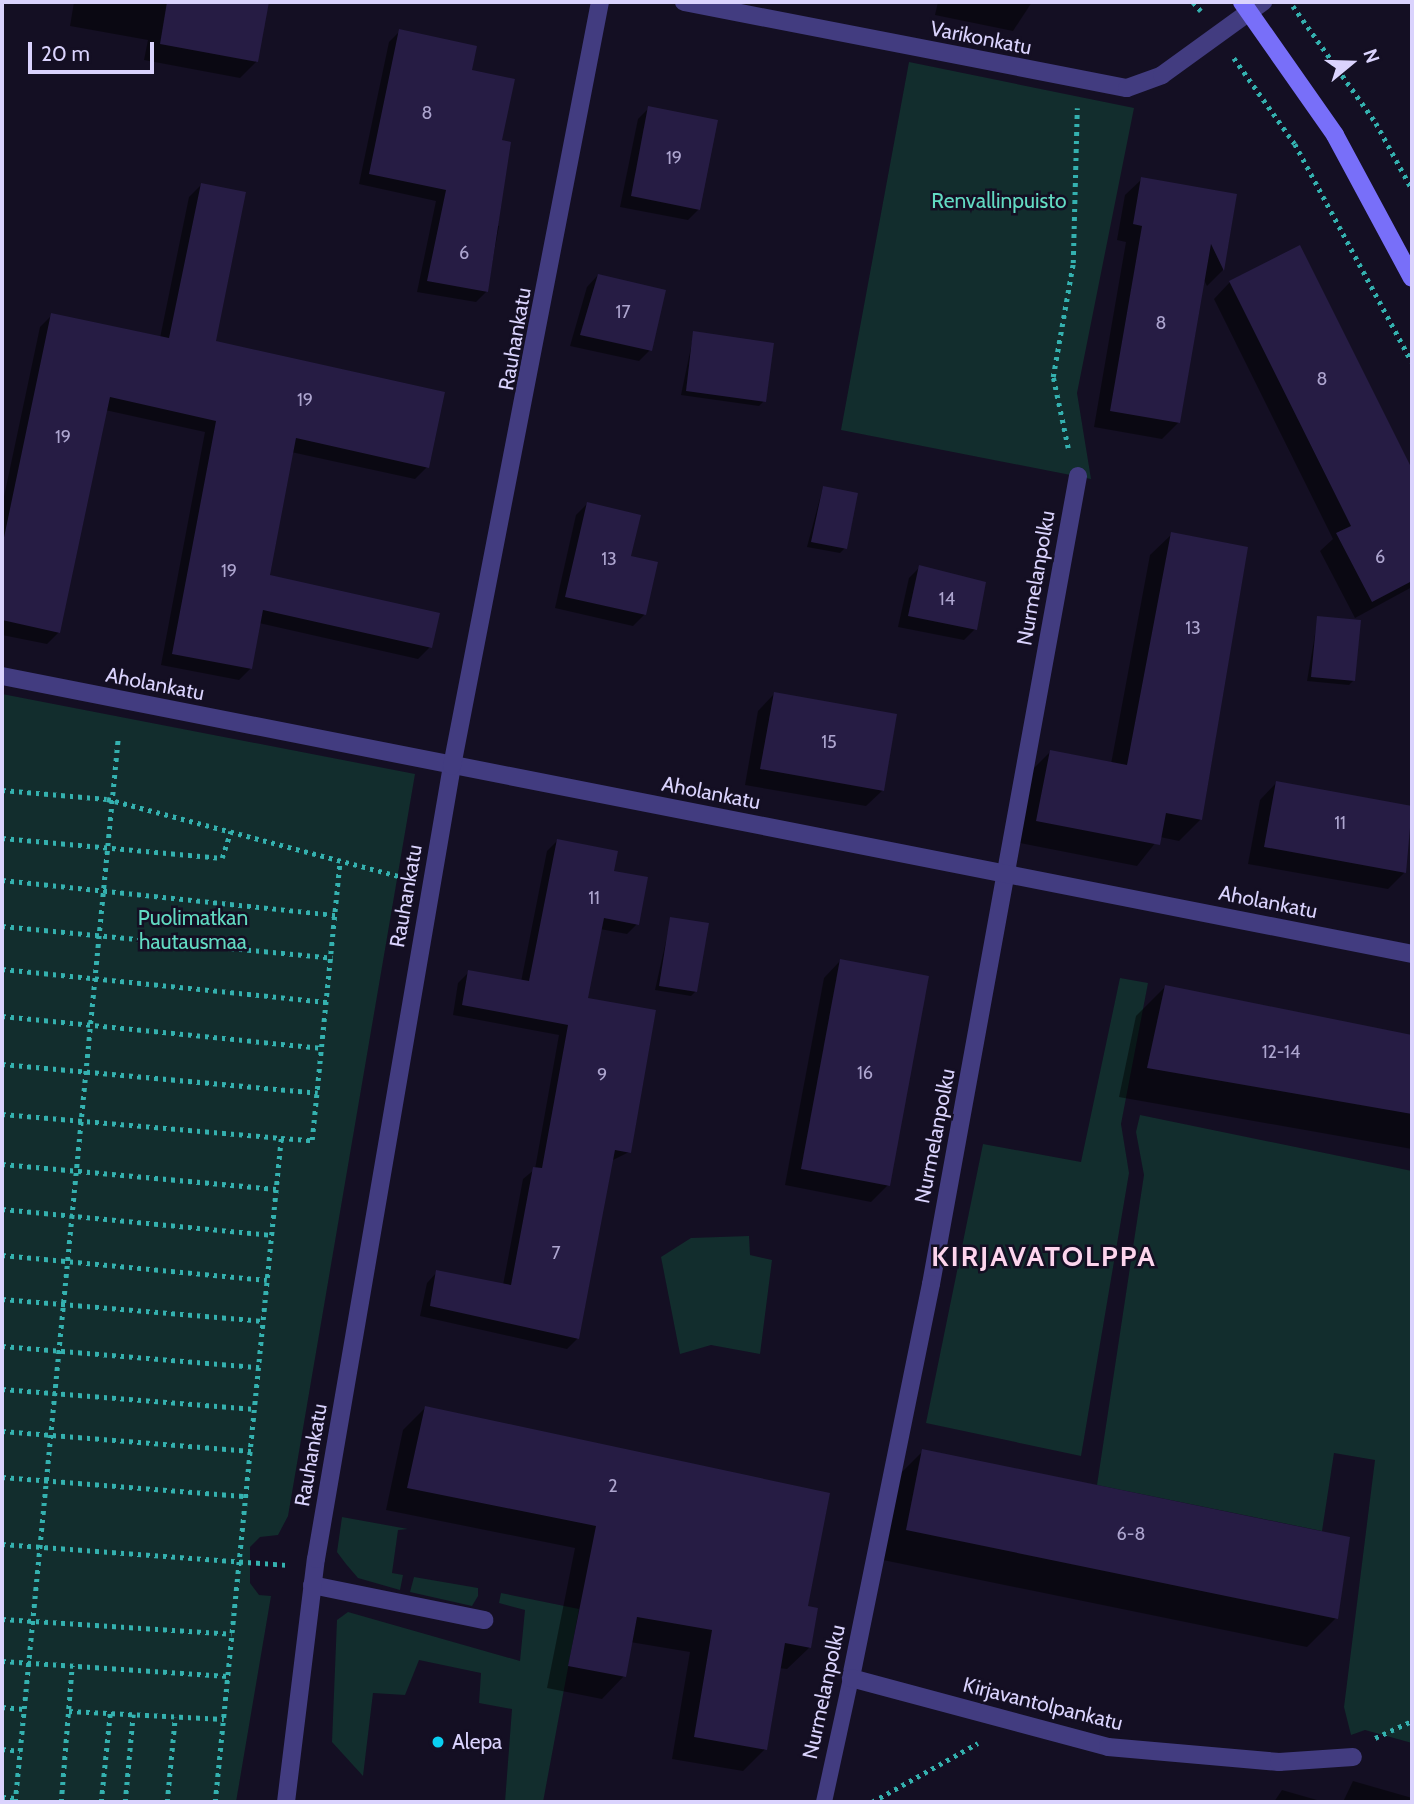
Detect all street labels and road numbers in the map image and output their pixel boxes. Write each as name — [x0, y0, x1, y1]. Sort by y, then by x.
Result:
street label: Varikonkatu — [928, 16, 1034, 60]
street label: Rauhankatu — [494, 286, 536, 392]
street label: Nurmelanpolku — [1012, 508, 1060, 648]
street label: Aholankatu — [104, 662, 206, 706]
street label: Aholankatu — [660, 771, 762, 815]
street label: Rauhankatu — [385, 843, 427, 949]
street label: Aholankatu — [1217, 880, 1319, 924]
street label: Nurmelanpolku — [910, 1066, 960, 1206]
street label: Rauhankatu — [290, 1402, 332, 1508]
street label: Nurmelanpolku — [797, 1622, 851, 1762]
street label: Kirjavantolpankatu — [961, 1672, 1125, 1736]

